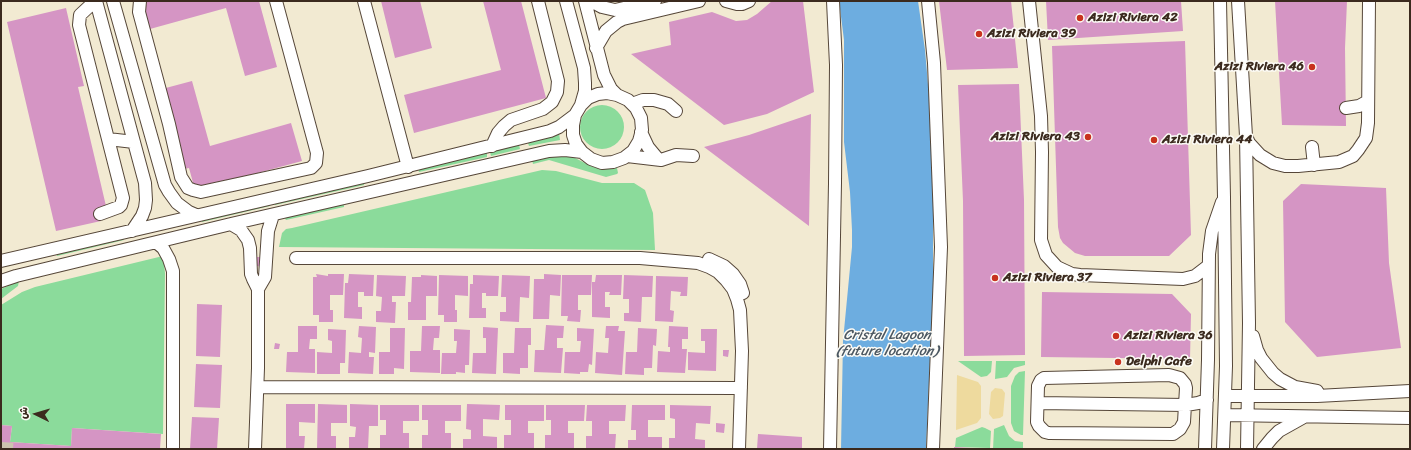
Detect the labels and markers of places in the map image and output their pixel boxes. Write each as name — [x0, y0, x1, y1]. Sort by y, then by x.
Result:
place label: Azizi Riviera 42 — [1088, 10, 1178, 26]
marker: Azizi Riviera 42 — [1075, 13, 1085, 23]
place label: Azizi Riviera 39 — [987, 26, 1076, 42]
marker: Azizi Riviera 39 — [974, 29, 984, 39]
place label: Azizi Riviera 46 — [1214, 59, 1304, 75]
marker: Azizi Riviera 46 — [1307, 62, 1317, 72]
place label: Azizi Riviera 43 — [991, 129, 1080, 145]
marker: Azizi Riviera 43 — [1083, 132, 1093, 142]
place label: Azizi Riviera 44 — [1162, 132, 1252, 148]
marker: Azizi Riviera 44 — [1149, 135, 1159, 145]
place label: Azizi Riviera 37 — [1003, 270, 1092, 286]
marker: Azizi Riviera 37 — [990, 273, 1000, 283]
place label: Azizi Riviera 36 — [1124, 328, 1213, 344]
marker: Azizi Riviera 36 — [1111, 331, 1121, 341]
place label: Delphi Cafe — [1126, 354, 1192, 370]
marker: Delphi Cafe — [1113, 357, 1123, 367]

